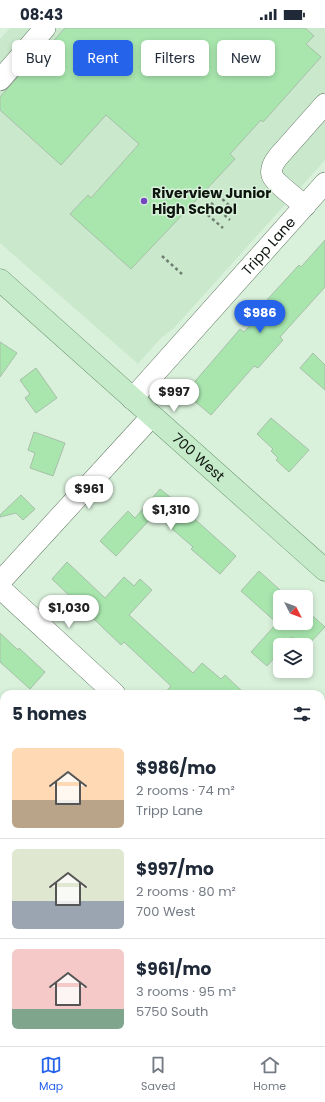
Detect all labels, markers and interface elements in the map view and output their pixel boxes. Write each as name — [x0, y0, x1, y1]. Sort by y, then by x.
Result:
text: 08:43 — [20, 4, 63, 25]
chip: Buy — [12, 40, 65, 76]
chip: Rent — [73, 40, 133, 76]
chip: Filters — [141, 40, 209, 76]
chip: New — [217, 40, 275, 76]
place label: Riverview Junior High School — [152, 183, 271, 219]
marker: Riverview Junior High School — [139, 196, 149, 206]
street label: Tripp Lane — [237, 212, 300, 280]
pin: $986 — [236, 300, 284, 334]
text: $986 — [243, 303, 277, 322]
pin: $997 — [150, 379, 198, 413]
text: $997 — [158, 382, 190, 401]
street label: 700 West — [168, 428, 229, 486]
pin: $961 — [65, 476, 113, 510]
text: $961 — [74, 479, 104, 498]
pin: $1,310 — [138, 497, 204, 531]
text: $1,310 — [152, 500, 190, 519]
north arrow — [273, 590, 313, 630]
map controls — [273, 590, 313, 678]
pin: $1,030 — [36, 595, 102, 629]
text: $1,030 — [48, 598, 90, 617]
button: layers — [273, 638, 313, 678]
text: 5 homes — [12, 702, 87, 726]
icon: filters — [291, 703, 313, 725]
text: $986/mo — [136, 756, 216, 780]
icon: home — [44, 764, 92, 812]
text: 2 rooms · 74 m² — [136, 781, 235, 800]
text: Tripp Lane — [136, 801, 203, 820]
text: $997/mo — [136, 857, 214, 881]
icon: home — [44, 865, 92, 913]
text: 2 rooms · 80 m² — [136, 882, 236, 901]
text: 700 West — [136, 902, 195, 921]
text: $961/mo — [136, 957, 211, 981]
icon: home — [44, 965, 92, 1013]
text: 3 rooms · 95 m² — [136, 982, 236, 1001]
text: 5750 South — [136, 1002, 208, 1021]
tab: Map — [39, 1054, 63, 1095]
tab: Saved — [141, 1054, 175, 1095]
tab: Home — [253, 1054, 286, 1095]

